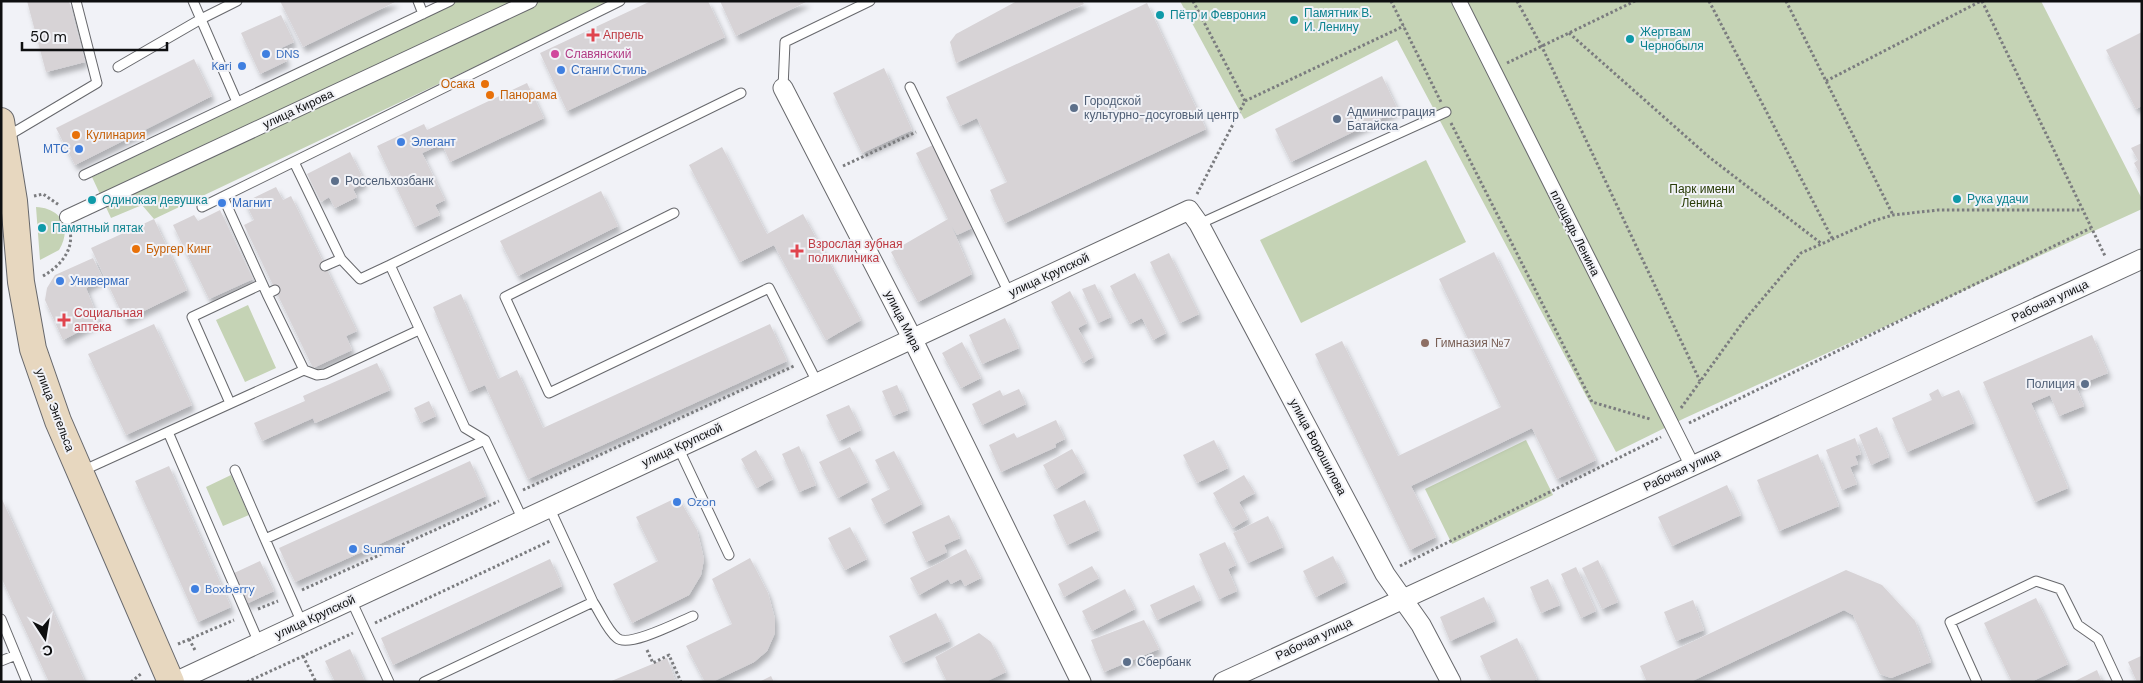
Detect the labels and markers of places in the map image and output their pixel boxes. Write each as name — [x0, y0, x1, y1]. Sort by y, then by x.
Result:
place label: Памятник В. И. Ленину — [1304, 5, 1372, 35]
place label: Пётр и Феврония — [1170, 7, 1266, 23]
marker: Пётр и Феврония — [1154, 9, 1166, 21]
marker: Памятник В. И. Ленину — [1288, 14, 1300, 26]
place label: Жертвам Чернобыля — [1640, 24, 1704, 54]
place label: Апрель — [603, 27, 644, 43]
marker: Апрель — [587, 29, 599, 41]
marker: Жертвам Чернобыля — [1624, 33, 1636, 45]
place label: DNS — [276, 46, 300, 62]
place label: Славянский — [565, 46, 631, 62]
marker: DNS — [260, 48, 272, 60]
marker: Славянский — [549, 48, 561, 60]
place label: Kari — [211, 58, 232, 74]
marker: Kari — [236, 60, 248, 72]
place label: Станги Стиль — [571, 62, 647, 78]
marker: Станги Стиль — [555, 64, 567, 76]
place label: Осака — [441, 76, 475, 92]
marker: Осака — [479, 78, 491, 90]
place label: Панорама — [500, 87, 557, 103]
marker: Панорама — [484, 89, 496, 101]
place label: Городской культурно-досуговый центр — [1084, 93, 1239, 123]
marker: Городской культурно-досуговый центр — [1068, 102, 1080, 114]
place label: Администрация Батайска — [1347, 104, 1435, 134]
marker: Администрация Батайска — [1331, 113, 1343, 125]
place label: Кулинария — [86, 127, 146, 143]
marker: Кулинария — [70, 129, 82, 141]
place label: Элегант — [411, 134, 456, 150]
marker: Элегант — [395, 136, 407, 148]
place label: МТС — [43, 141, 69, 157]
marker: МТС — [73, 143, 85, 155]
place label: Россельхозбанк — [345, 173, 434, 189]
marker: Россельхозбанк — [329, 175, 341, 187]
place label: Рука удачи — [1967, 191, 2028, 207]
place label: Одинокая девушка — [102, 192, 208, 208]
marker: Рука удачи — [1951, 193, 1963, 205]
marker: Одинокая девушка — [86, 194, 98, 206]
place label: Магнит — [232, 195, 273, 211]
marker: Магнит — [216, 197, 228, 209]
place label: Памятный пятак — [52, 220, 144, 236]
marker: Памятный пятак — [36, 222, 48, 234]
place label: Взрослая зубная поликлиника — [808, 236, 902, 266]
place label: Бургер Кинг — [146, 241, 212, 257]
marker: Бургер Кинг — [130, 243, 142, 255]
marker: Взрослая зубная поликлиника — [790, 244, 804, 258]
place label: Универмаг — [70, 273, 130, 289]
marker: Универмаг — [54, 275, 66, 287]
place label: Социальная аптека — [74, 305, 143, 335]
marker: Социальная аптека — [58, 314, 70, 326]
place label: Гимназия №7 — [1435, 335, 1510, 351]
marker: Гимназия №7 — [1419, 337, 1431, 349]
place label: Полиция — [2026, 376, 2075, 392]
marker: Полиция — [2079, 378, 2091, 390]
place label: Ozon — [687, 494, 716, 510]
marker: Ozon — [671, 496, 683, 508]
place label: Sunmar — [363, 541, 406, 557]
marker: Sunmar — [347, 543, 359, 555]
place label: Boxberry — [205, 581, 255, 597]
marker: Boxberry — [189, 583, 201, 595]
place label: Сбербанк — [1137, 654, 1192, 670]
marker: Сбербанк — [1121, 656, 1133, 668]

